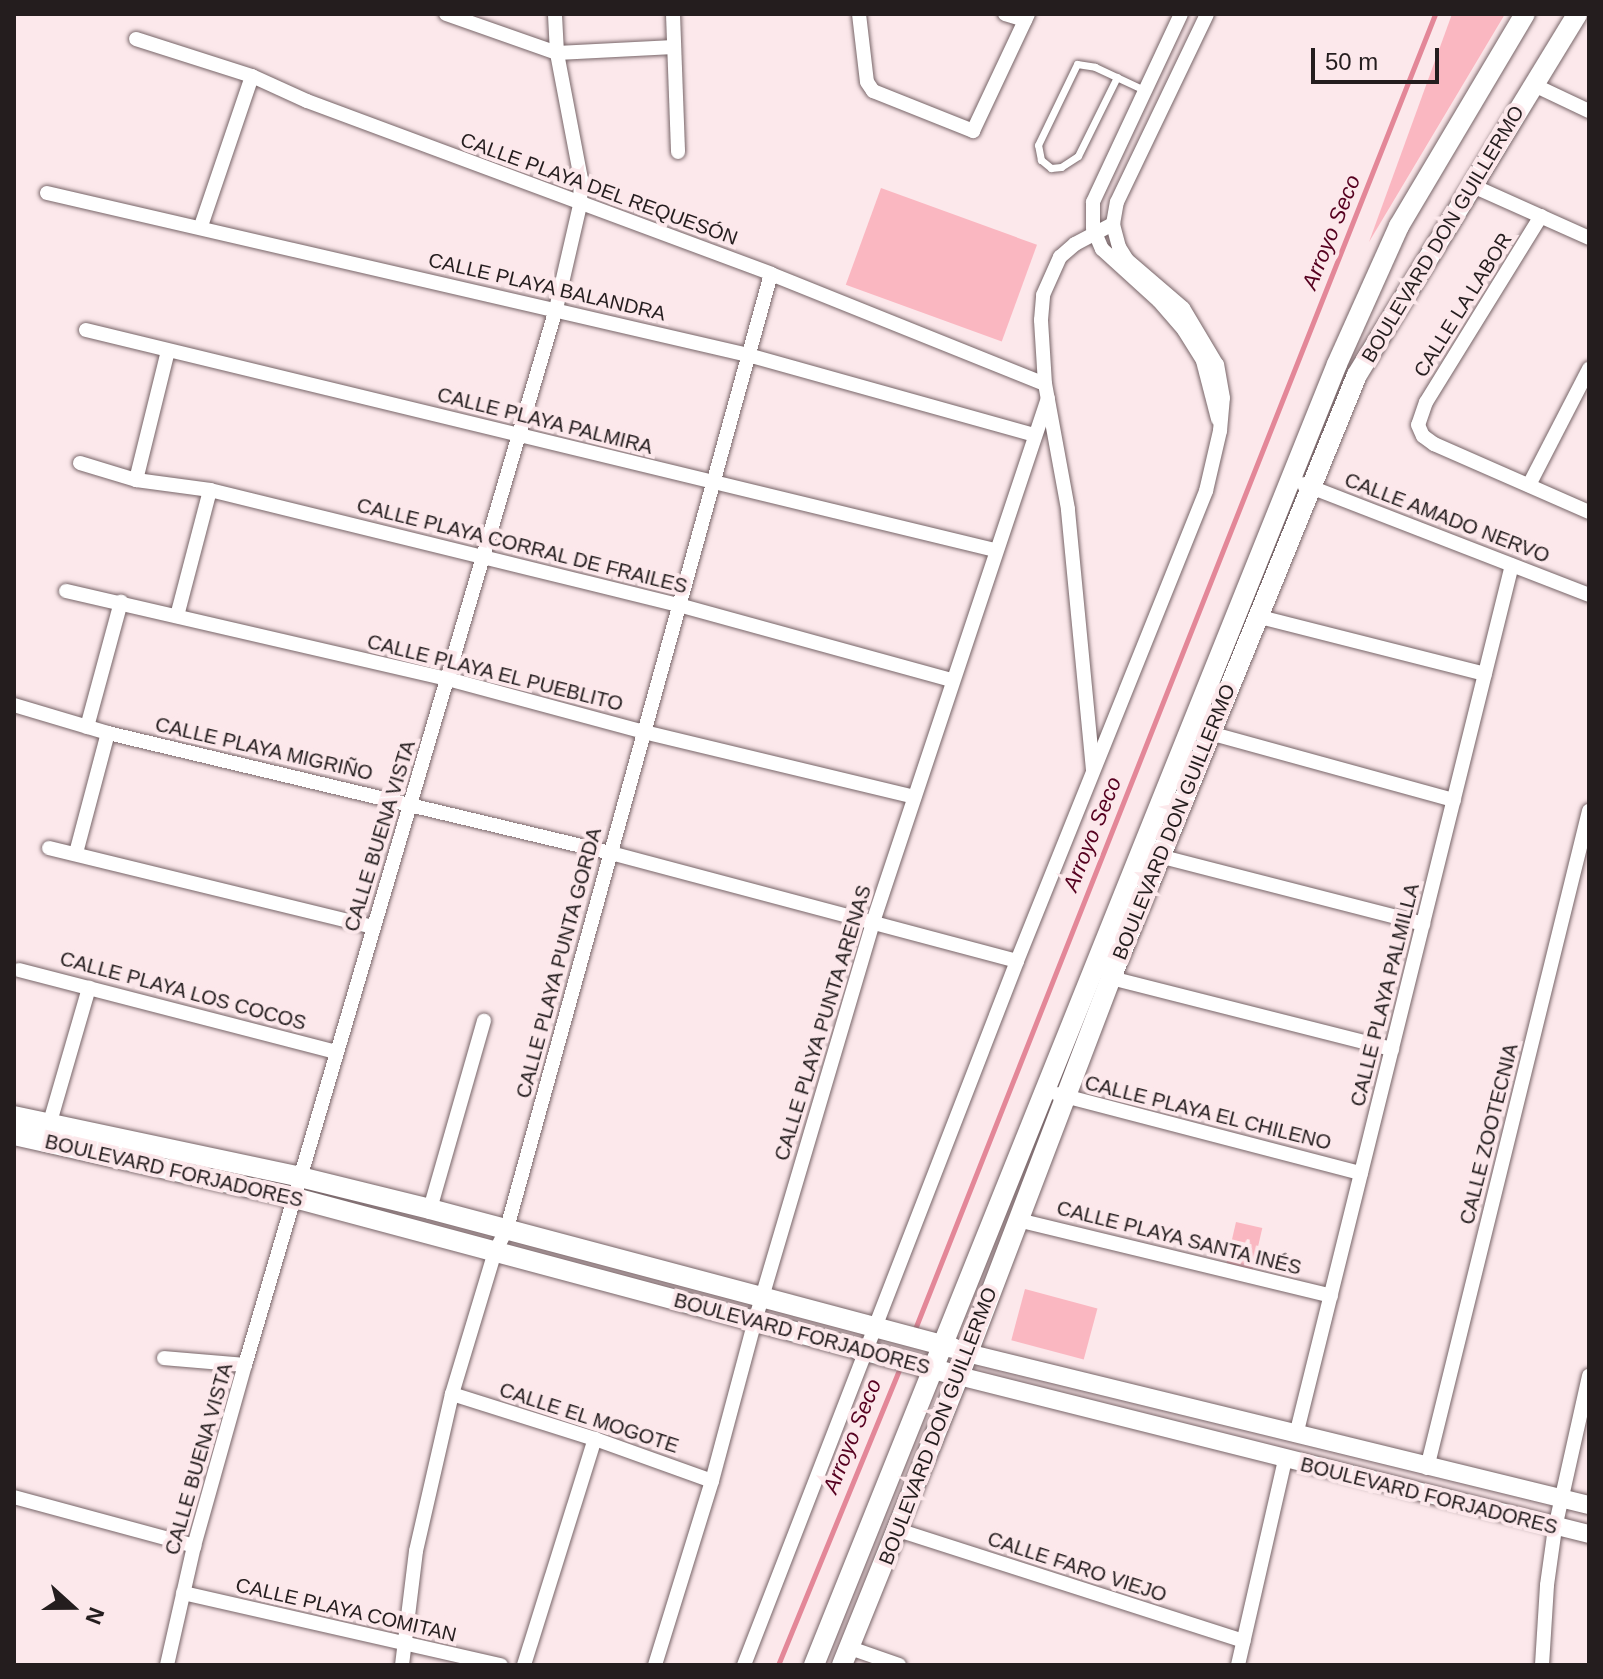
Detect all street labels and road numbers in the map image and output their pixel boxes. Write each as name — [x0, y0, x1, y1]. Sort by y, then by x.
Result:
street label: BOULEVARD DON GUILLERMO — [1357, 101, 1529, 367]
street label: CALLE PLAYA DEL REQUESÓN — [456, 127, 742, 251]
street label: CALLE LA LABOR — [1409, 228, 1517, 382]
street label: CALLE PLAYA BALANDRA — [426, 248, 668, 326]
street label: CALLE PLAYA PALMIRA — [434, 382, 656, 460]
street label: CALLE AMADO NERVO — [1341, 468, 1553, 568]
street label: CALLE PLAYA CORRAL DE FRAILES — [353, 493, 691, 599]
street label: CALLE PLAYA EL PUEBLITO — [364, 629, 626, 717]
street label: BOULEVARD DON GUILLERMO — [1108, 681, 1240, 963]
street label: CALLE PLAYA MIGRIÑO — [152, 712, 376, 786]
street label: CALLE BUENA VISTA — [339, 737, 421, 935]
street label: CALLE PLAYA PUNTA GORDA — [511, 824, 607, 1102]
street label: CALLE PLAYA PALMILLA — [1346, 880, 1424, 1110]
street label: CALLE PLAYA PUNTA ARENAS — [769, 881, 877, 1165]
street label: CALLE PLAYA LOS COCOS — [57, 946, 309, 1036]
street label: CALLE ZOOTECNIA — [1455, 1041, 1523, 1227]
street label: CALLE PLAYA EL CHILENO — [1081, 1071, 1335, 1155]
street label: BOULEVARD FORJADORES — [43, 1130, 305, 1212]
street label: CALLE PLAYA SANTA INÉS — [1053, 1196, 1305, 1280]
street label: BOULEVARD DON GUILLERMO — [874, 1284, 1002, 1568]
street label: BOULEVARD FORJADORES — [671, 1288, 933, 1380]
street label: CALLE BUENA VISTA — [160, 1360, 238, 1558]
street label: CALLE EL MOGOTE — [496, 1378, 682, 1458]
street label: BOULEVARD FORJADORES — [1298, 1452, 1560, 1540]
street label: CALLE FARO VIEJO — [984, 1527, 1170, 1607]
street label: CALLE PLAYA COMITAN — [233, 1573, 459, 1647]

